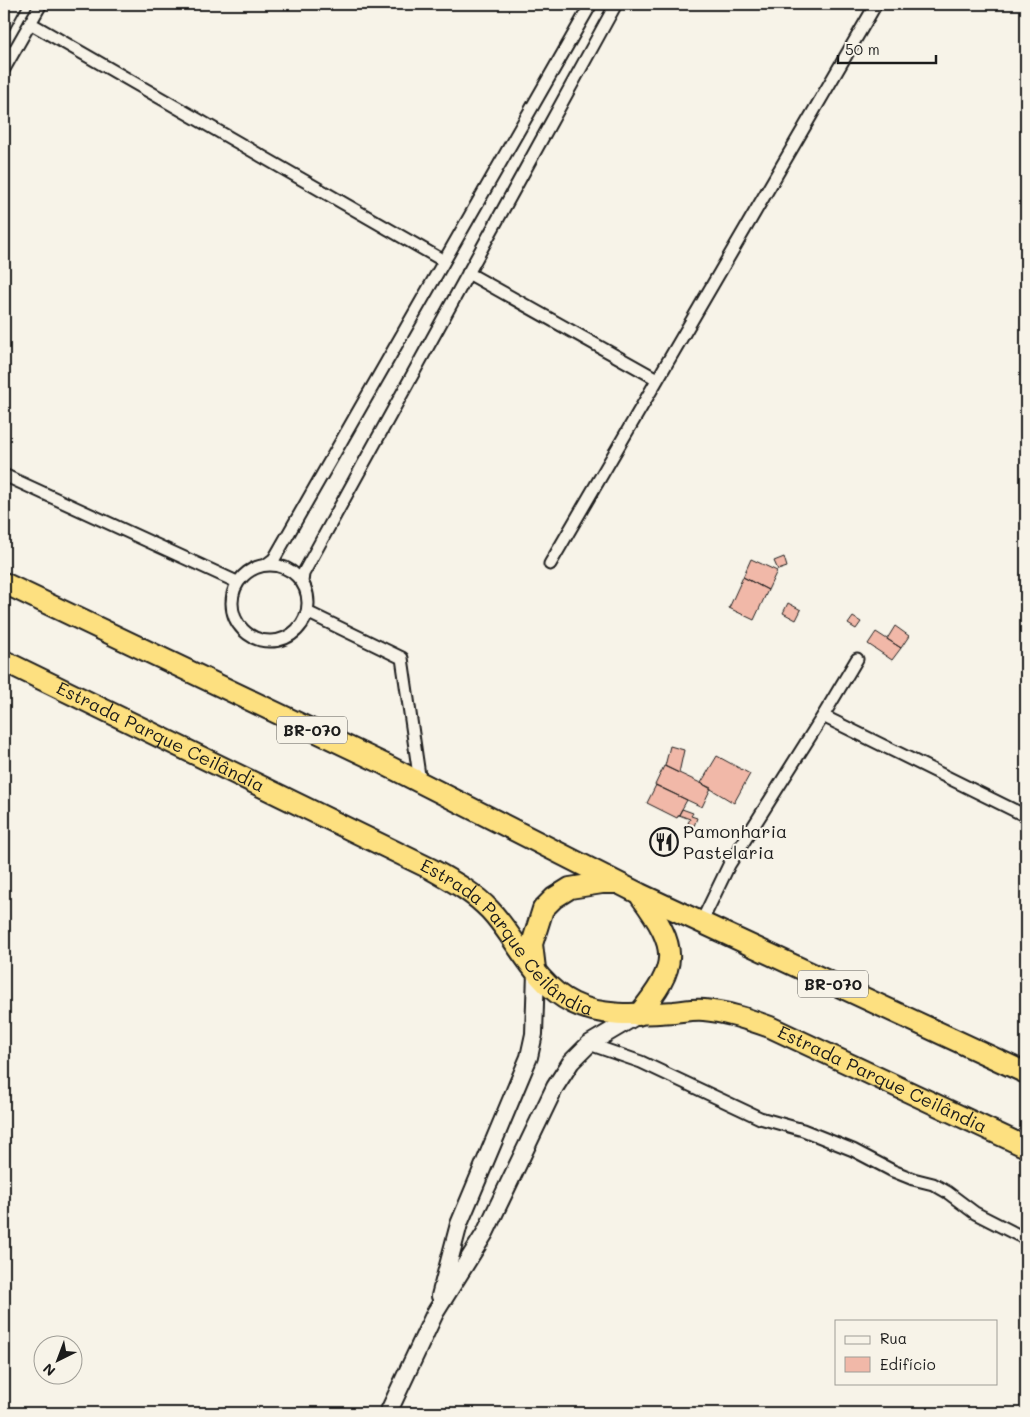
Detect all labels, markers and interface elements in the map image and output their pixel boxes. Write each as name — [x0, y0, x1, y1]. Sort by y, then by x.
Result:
scale bar — [838, 32, 935, 64]
text: 50 m — [845, 39, 880, 59]
street label: Estrada Parque Ceilândia — [53, 675, 269, 797]
road number: BR-070 — [277, 716, 347, 744]
place label: Pamonharia Pastelaria — [683, 819, 787, 864]
restaurant icon: Pamonharia Pastelaria — [649, 827, 679, 857]
street label: Estrada Parque Ceilândia — [417, 853, 596, 1021]
road number: BR-070 — [798, 971, 868, 998]
street label: Estrada Parque Ceilândia — [774, 1019, 991, 1138]
legend — [835, 1320, 998, 1384]
text: Rua — [880, 1328, 907, 1348]
north arrow — [32, 1334, 82, 1384]
text: Edifício — [880, 1354, 936, 1374]
text: N — [39, 1359, 59, 1381]

